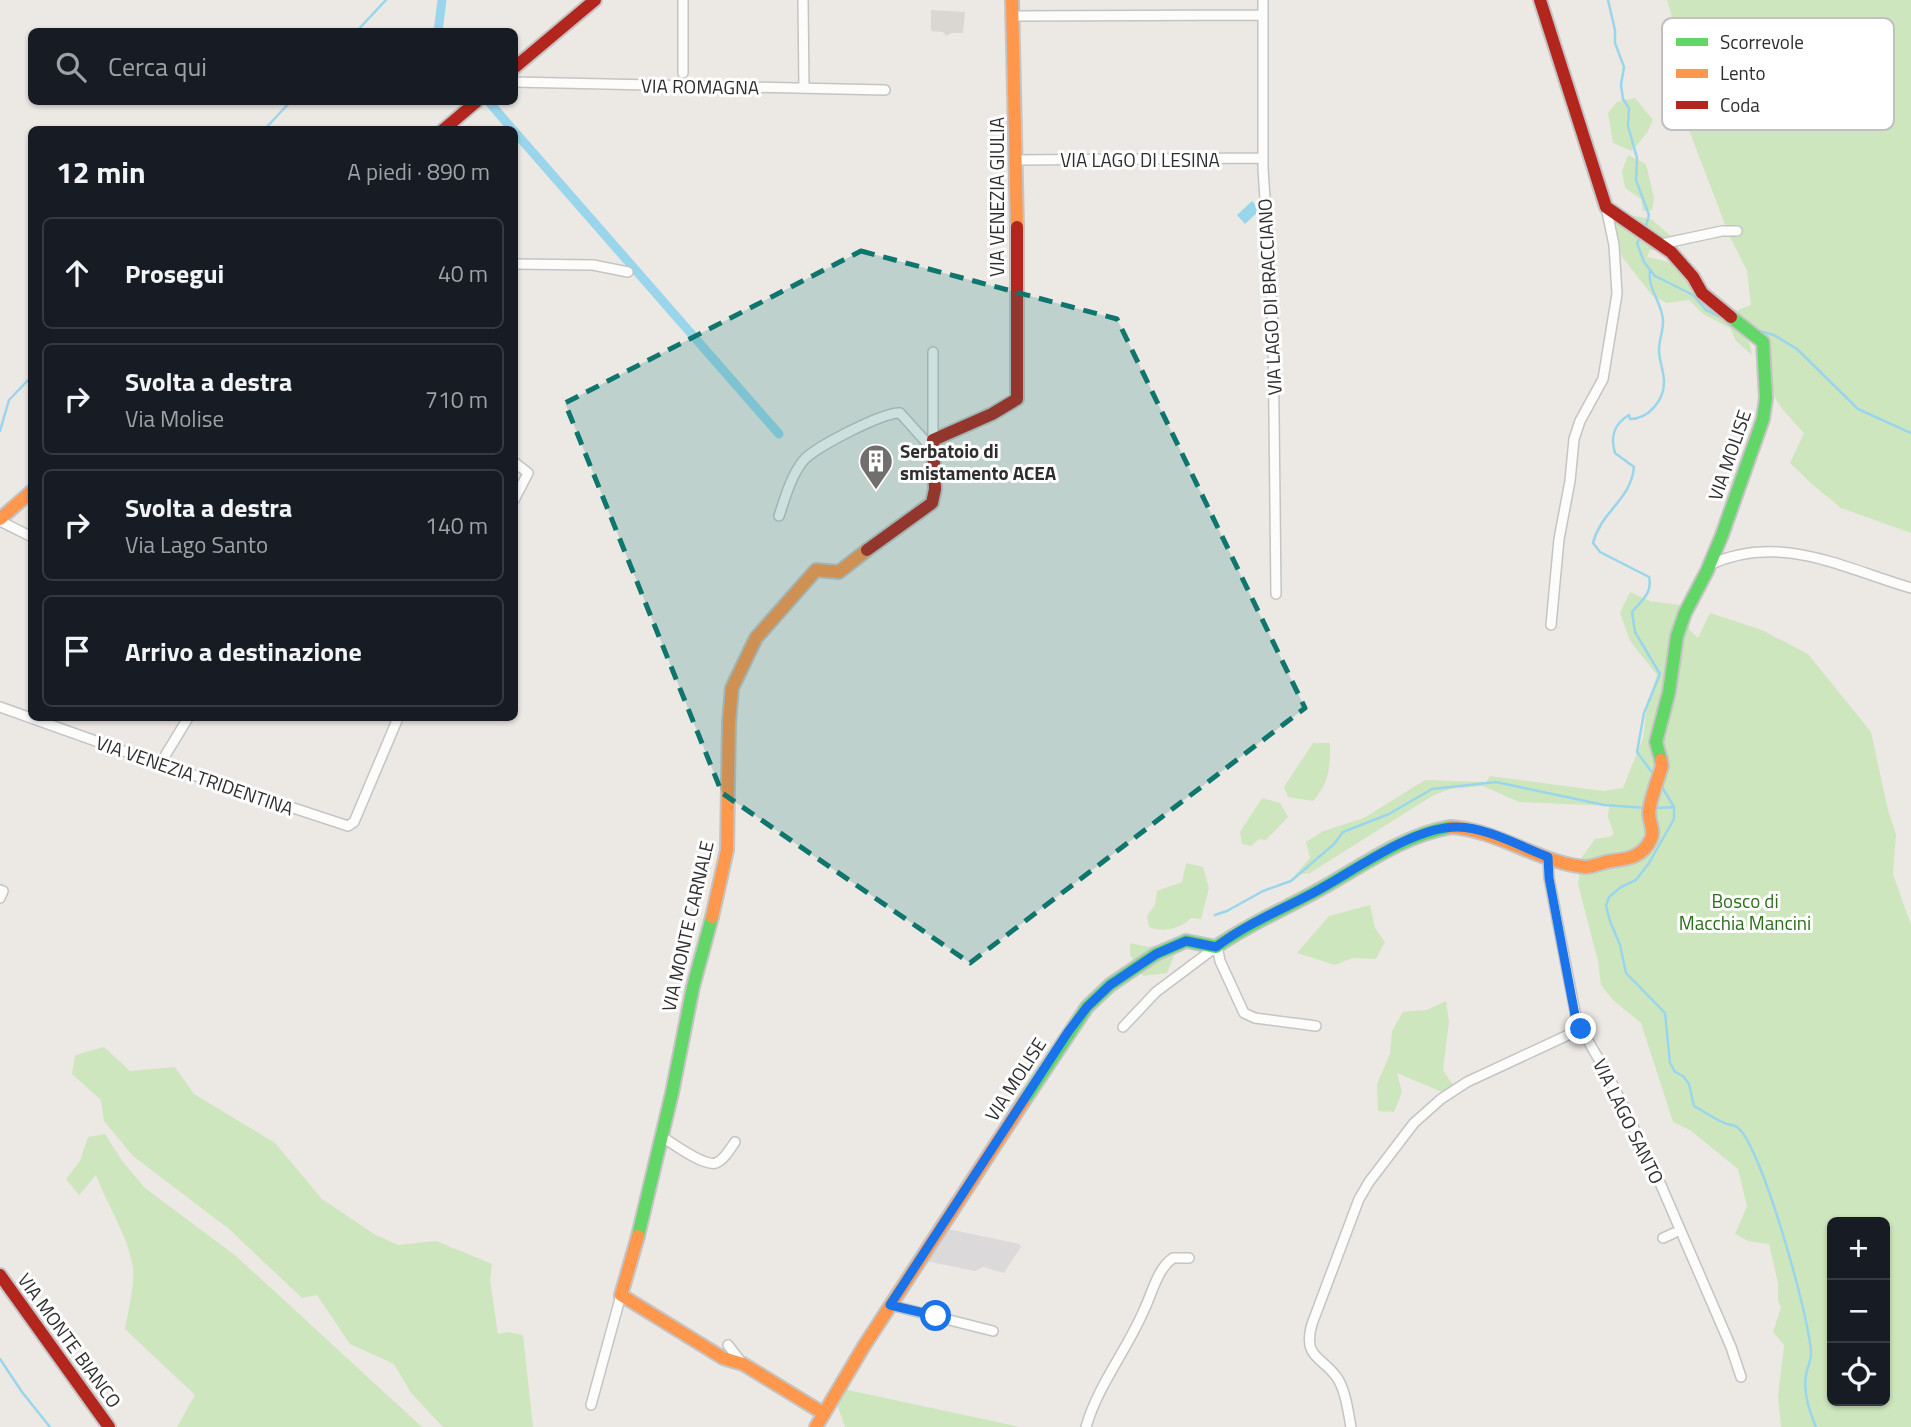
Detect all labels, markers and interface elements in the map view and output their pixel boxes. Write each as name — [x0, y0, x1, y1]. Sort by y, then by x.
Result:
legend — [1662, 18, 1894, 130]
text: Scorrevole — [1720, 27, 1804, 56]
search box — [28, 28, 518, 105]
text: Cerca qui — [108, 47, 207, 86]
icon: search — [52, 48, 90, 86]
text: Lento — [1720, 58, 1765, 87]
street label: VIA ROMAGNA — [641, 70, 759, 102]
text: Coda — [1720, 90, 1760, 119]
street label: VIA VENEZIA GIULIA — [982, 117, 1011, 277]
street label: VIA LAGO DI LESINA — [1060, 145, 1220, 174]
text: 12 min — [56, 149, 146, 195]
text: A piedi · 890 m — [347, 154, 490, 189]
street label: VIA LAGO DI BRACCIANO — [1249, 198, 1289, 396]
icon: ahead — [58, 254, 96, 292]
text: Prosegui — [125, 254, 224, 293]
text: 40 m — [438, 256, 488, 291]
text: Svolta a destra — [125, 362, 292, 401]
icon: right — [58, 380, 96, 418]
text: 710 m — [425, 382, 488, 417]
text: Via Molise — [125, 401, 224, 436]
street label: VIA MOLISE — [1700, 406, 1758, 504]
place label: Serbatoio di smistamento ACEA — [900, 436, 1057, 487]
building icon: Serbatoio di smistamento ACEA — [857, 442, 895, 491]
text: Svolta a destra — [125, 488, 292, 527]
icon: right — [58, 506, 96, 544]
text: 140 m — [425, 508, 488, 543]
text: Via Lago Santo — [125, 527, 268, 562]
icon: arrive — [58, 632, 96, 670]
text: Arrivo a destinazione — [125, 632, 362, 671]
street label: VIA VENEZIA TRIDENTINA — [92, 728, 298, 822]
street label: VIA MONTE CARNALE — [653, 838, 721, 1014]
park label: Bosco di Macchia Mancini — [1679, 886, 1811, 937]
route end — [1565, 1013, 1596, 1044]
street label: VIA MOLISE — [977, 1032, 1053, 1126]
street label: VIA LAGO SANTO — [1586, 1053, 1672, 1189]
map controls — [1827, 1217, 1890, 1406]
button: + — [1827, 1217, 1890, 1280]
street label: VIA MONTE BIANCO — [11, 1267, 129, 1413]
button: − — [1827, 1280, 1890, 1343]
route start — [920, 1300, 951, 1331]
button: locate — [1827, 1343, 1890, 1406]

